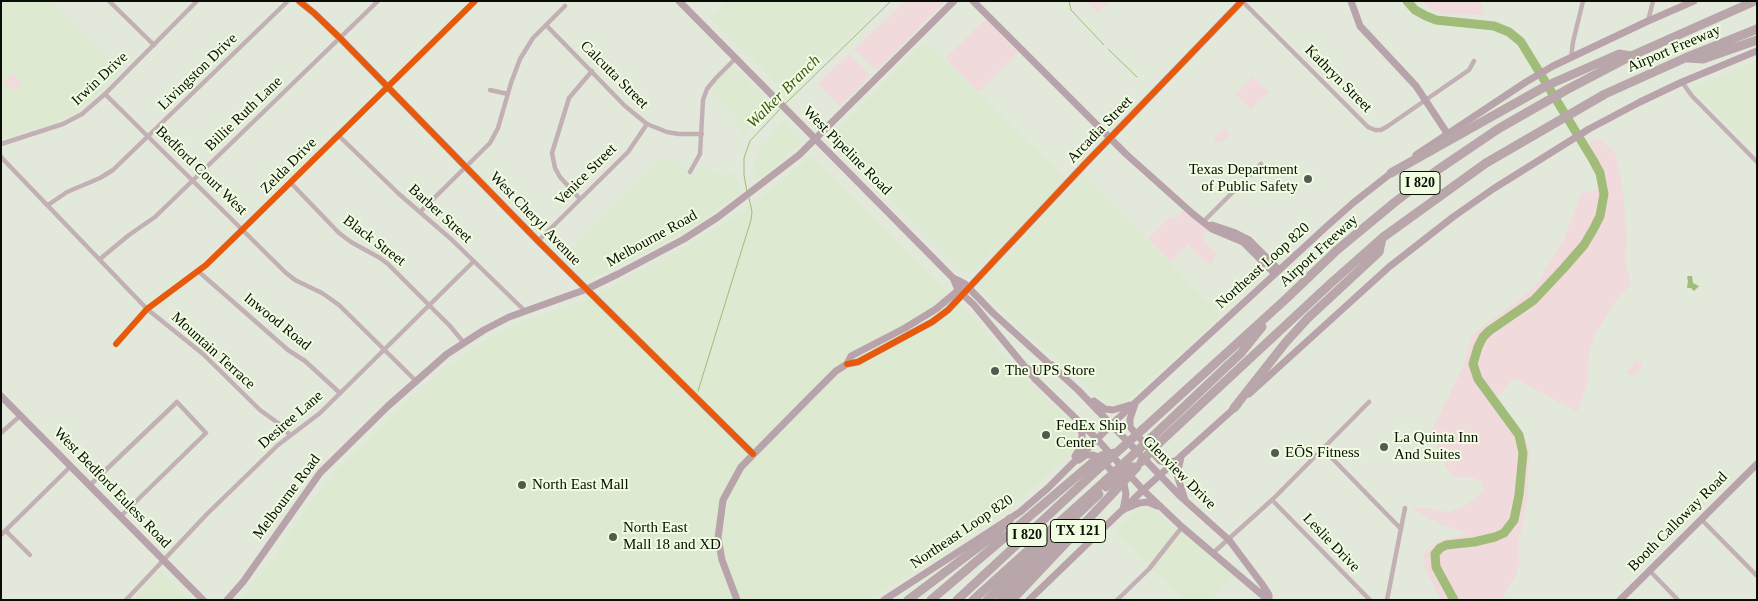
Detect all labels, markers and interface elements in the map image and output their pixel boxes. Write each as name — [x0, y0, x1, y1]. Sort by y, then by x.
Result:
street label: Airport Freeway — [1625, 21, 1723, 77]
street label: Livingston Drive — [155, 30, 241, 114]
street label: Calcutta Street — [576, 37, 652, 113]
street label: Kathryn Street — [1301, 42, 1375, 116]
street label: Irwin Drive — [68, 48, 132, 110]
water label: Walker Branch — [743, 51, 825, 133]
street label: Billie Ruth Lane — [202, 73, 286, 155]
street label: Arcadia Street — [1064, 93, 1136, 167]
street label: West Pipeline Road — [799, 103, 895, 199]
street label: Bedford Court West — [151, 123, 251, 219]
street label: Zelda Drive — [257, 134, 321, 198]
street label: Venice Street — [552, 141, 620, 209]
place label: Texas Department of Public Safety — [1189, 161, 1298, 196]
street label: West Cheryl Avenue — [486, 168, 584, 270]
road number: I 820 — [1400, 172, 1440, 194]
marker: Texas Department of Public Safety — [1302, 173, 1314, 185]
street label: Barber Street — [404, 181, 476, 247]
street label: Melbourne Road — [603, 207, 701, 271]
street label: Airport Freeway — [1276, 211, 1362, 291]
street label: Black Street — [339, 212, 409, 270]
street label: Northeast Loop 820 — [1212, 219, 1314, 313]
street label: Inwood Road — [240, 289, 314, 355]
street label: Mountain Terrace — [167, 309, 259, 393]
place label: The UPS Store — [1005, 362, 1095, 380]
marker: The UPS Store — [989, 365, 1001, 377]
street label: Desiree Lane — [255, 387, 327, 453]
place label: FedEx Ship Center — [1056, 417, 1126, 452]
street label: West Bedford Euless Road — [50, 424, 174, 552]
marker: FedEx Ship Center — [1040, 429, 1052, 441]
place label: La Quinta Inn And Suites — [1394, 429, 1478, 464]
street label: Glenview Drive — [1139, 433, 1219, 513]
marker: La Quinta Inn And Suites — [1378, 441, 1390, 453]
place label: EŌS Fitness — [1285, 444, 1360, 462]
marker: EŌS Fitness — [1269, 447, 1281, 459]
street label: Melbourne Road — [249, 451, 325, 543]
street label: Booth Calloway Road — [1624, 468, 1732, 576]
place label: North East Mall — [532, 476, 629, 494]
marker: North East Mall — [516, 479, 528, 491]
street label: Northeast Loop 820 — [907, 491, 1017, 573]
street label: Leslie Drive — [1299, 510, 1363, 576]
place label: North East Mall 18 and XD — [623, 519, 721, 554]
road number: TX 121 — [1050, 520, 1106, 542]
road number: I 820 — [1007, 524, 1047, 546]
marker: North East Mall 18 and XD — [607, 531, 619, 543]

